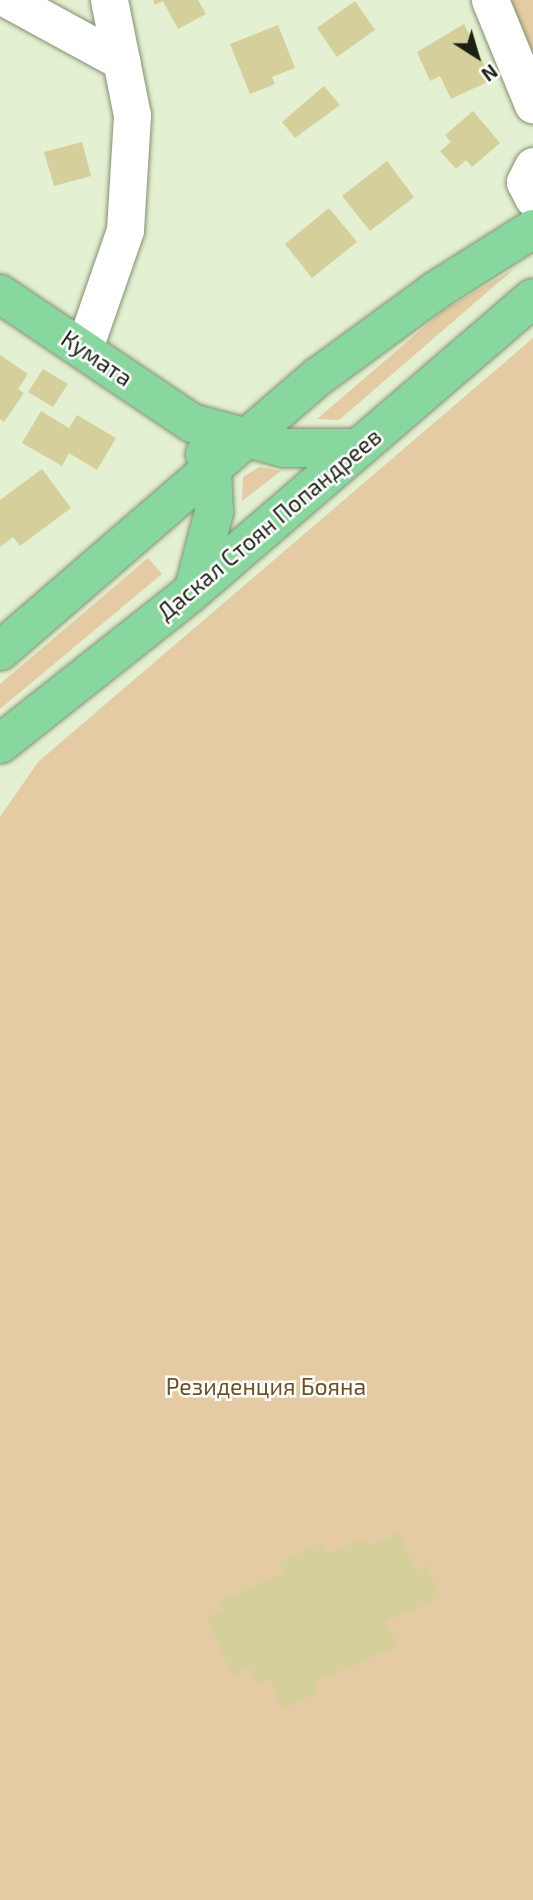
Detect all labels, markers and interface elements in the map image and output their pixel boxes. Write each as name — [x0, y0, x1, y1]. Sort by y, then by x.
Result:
north arrow — [442, 21, 512, 91]
text: N — [478, 60, 502, 86]
street label: Кумата — [56, 324, 138, 392]
street label: Даскал Стоян Попандреев — [151, 422, 387, 626]
park label: Резиденция Бояна — [166, 1372, 366, 1400]

